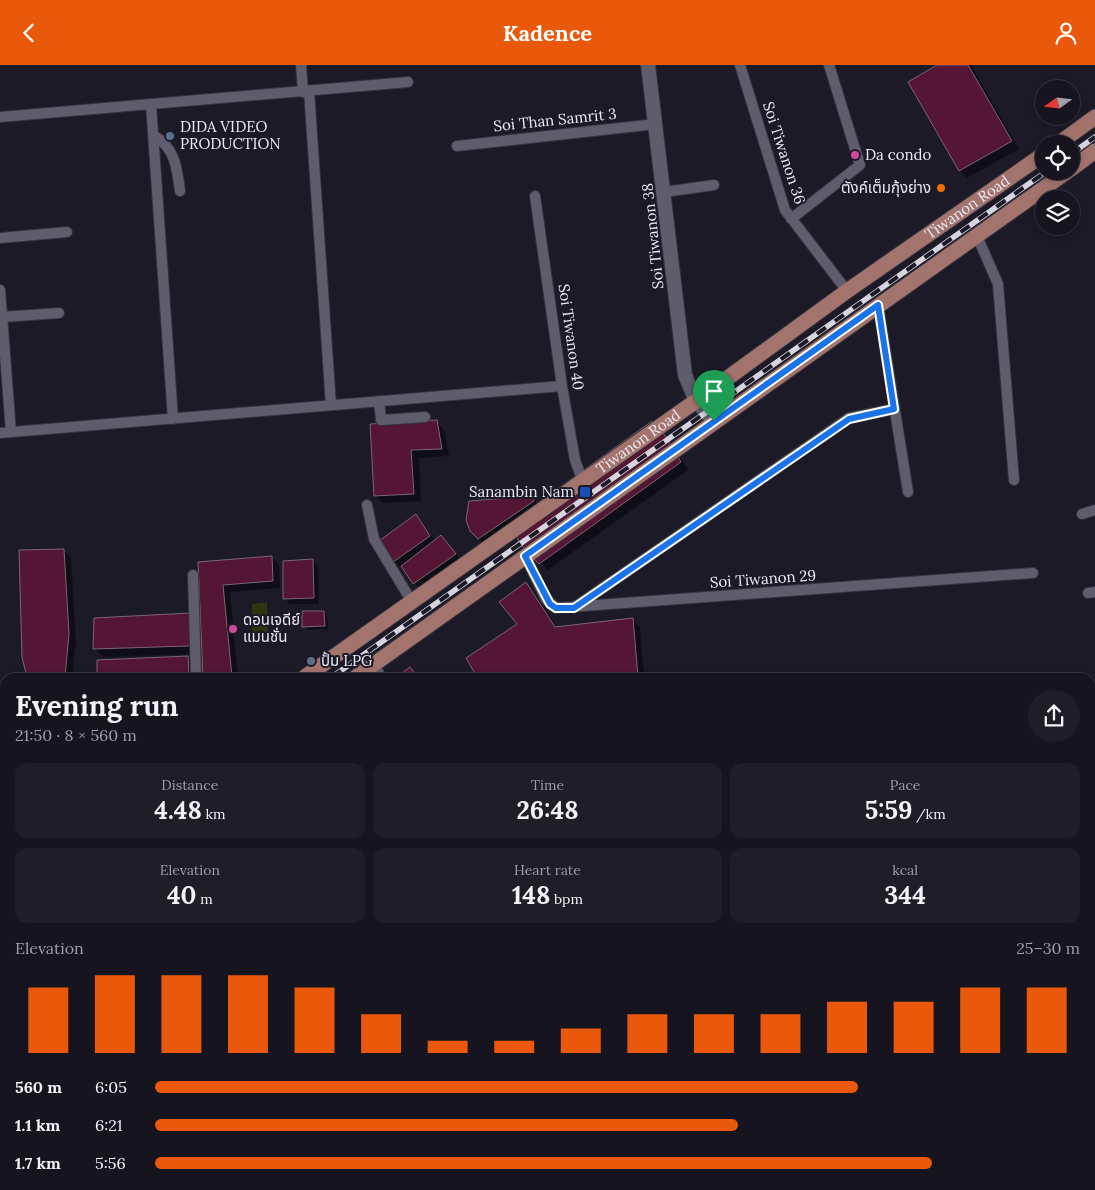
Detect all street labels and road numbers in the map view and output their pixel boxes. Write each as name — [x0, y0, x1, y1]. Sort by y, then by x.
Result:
street label: Soi Tiwanon 36 — [759, 99, 810, 207]
street label: Soi Than Samrit 3 — [493, 104, 617, 135]
street label: Tiwanon Road — [921, 171, 1013, 243]
street label: Soi Tiwanon 38 — [637, 182, 668, 290]
street label: Soi Tiwanon 40 — [555, 283, 588, 391]
street label: Tiwanon Road — [592, 405, 684, 478]
street label: Soi Tiwanon 29 — [709, 565, 817, 592]

